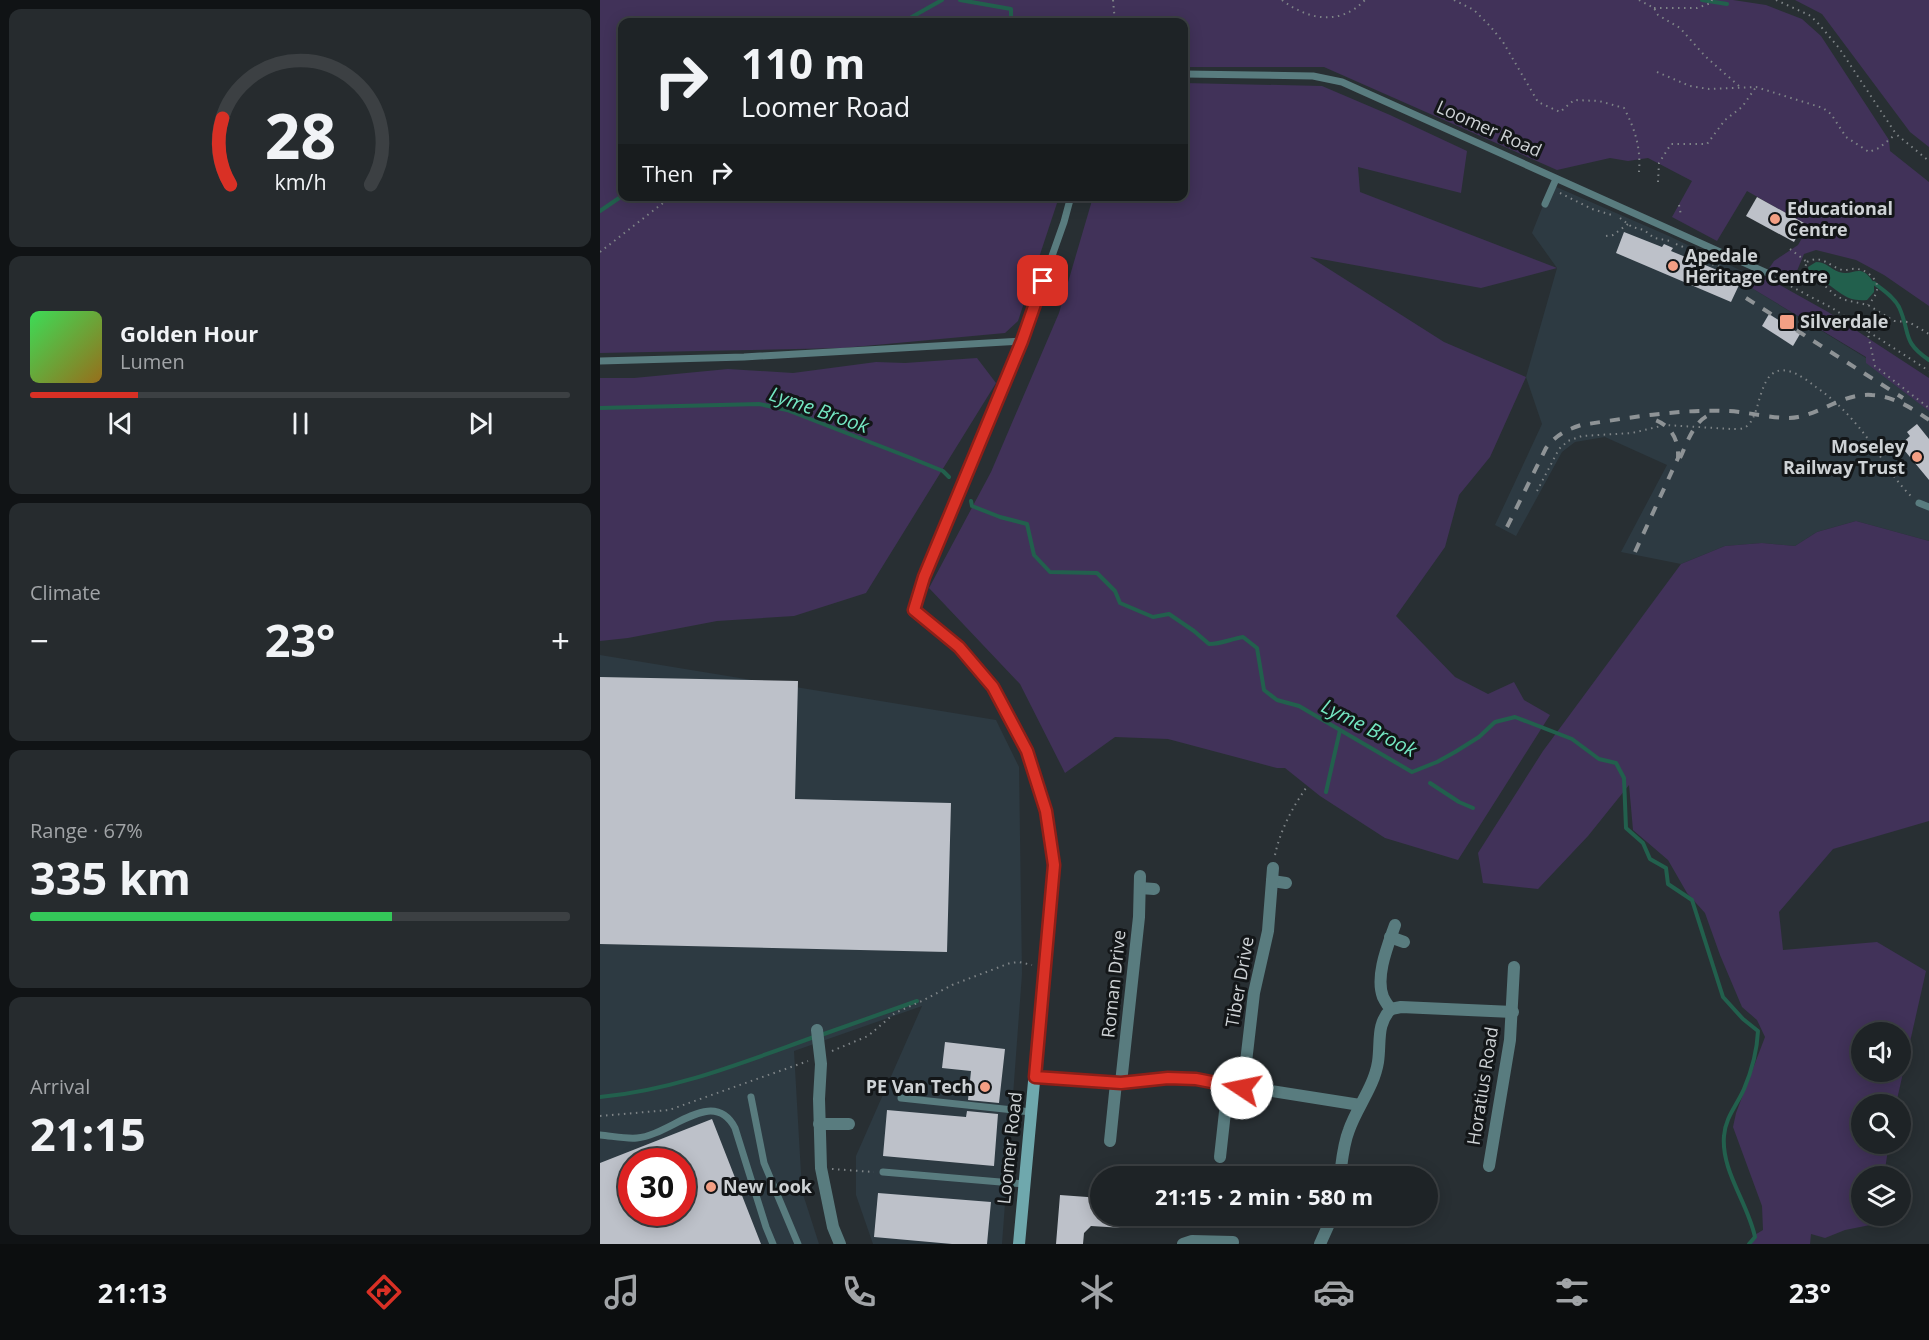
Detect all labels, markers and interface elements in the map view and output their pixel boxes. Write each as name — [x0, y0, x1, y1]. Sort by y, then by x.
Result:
text: 110 m — [741, 34, 865, 91]
icon: right — [642, 42, 720, 120]
text: Loomer Road — [741, 88, 910, 125]
text: 28 — [264, 92, 336, 177]
street label: Loomer Road — [1433, 94, 1546, 162]
icon: right — [705, 156, 738, 189]
text: Then — [642, 158, 693, 188]
text: km/h — [274, 167, 326, 196]
place label: Educational Centre — [1787, 196, 1893, 241]
marker: Educational Centre — [1768, 212, 1782, 226]
place label: Apedale Heritage Centre — [1685, 243, 1828, 288]
pin — [1017, 255, 1068, 306]
marker: Apedale Heritage Centre — [1666, 259, 1680, 273]
icon: arrive — [1026, 264, 1059, 297]
place label: Silverdale — [1800, 309, 1888, 333]
marker: Silverdale — [1778, 313, 1796, 331]
text: Golden Hour — [120, 318, 258, 348]
text: Lumen — [120, 348, 185, 375]
water label: Lyme Brook — [766, 380, 874, 440]
icon: previous — [104, 407, 137, 440]
icon: pause — [284, 407, 317, 440]
icon: next — [464, 407, 497, 440]
place label: Moseley Railway Trust — [1783, 434, 1906, 479]
marker: Moseley Railway Trust — [1910, 450, 1924, 464]
text: Climate — [30, 579, 101, 606]
text: 23° — [265, 609, 335, 670]
text: − — [30, 618, 49, 663]
text: + — [551, 618, 570, 663]
water label: Lyme Brook — [1317, 692, 1423, 764]
text: Range · 67% — [30, 817, 143, 844]
text: 335 km — [30, 847, 191, 908]
street label: Roman Drive — [1095, 929, 1131, 1039]
street label: Tiber Drive — [1219, 935, 1259, 1029]
map controls — [1851, 1022, 1911, 1226]
button: sound — [1851, 1022, 1911, 1082]
street label: Horatius Road — [1461, 1025, 1503, 1147]
position arrow — [1210, 1056, 1274, 1120]
text: Arrival — [30, 1073, 90, 1100]
place label: PE Van Tech — [866, 1074, 973, 1098]
marker: PE Van Tech — [978, 1080, 992, 1094]
street label: Loomer Road — [991, 1091, 1027, 1205]
button: search — [1851, 1094, 1911, 1154]
text: 21:15 — [30, 1103, 146, 1164]
speed limit sign: 30 — [618, 1148, 696, 1226]
button: layers — [1851, 1166, 1911, 1226]
place label: New Look — [723, 1174, 813, 1198]
marker: New Look — [704, 1180, 718, 1194]
text: 21:15 · 2 min · 580 m — [1155, 1181, 1373, 1211]
icon: directions — [363, 1271, 405, 1313]
icon: music — [601, 1271, 643, 1313]
icon: phone — [838, 1271, 880, 1313]
icon: climate — [1076, 1271, 1118, 1313]
icon: car — [1313, 1271, 1355, 1313]
icon: filters — [1551, 1271, 1593, 1313]
text: 21:13 — [98, 1274, 167, 1311]
text: 23° — [1789, 1274, 1831, 1311]

